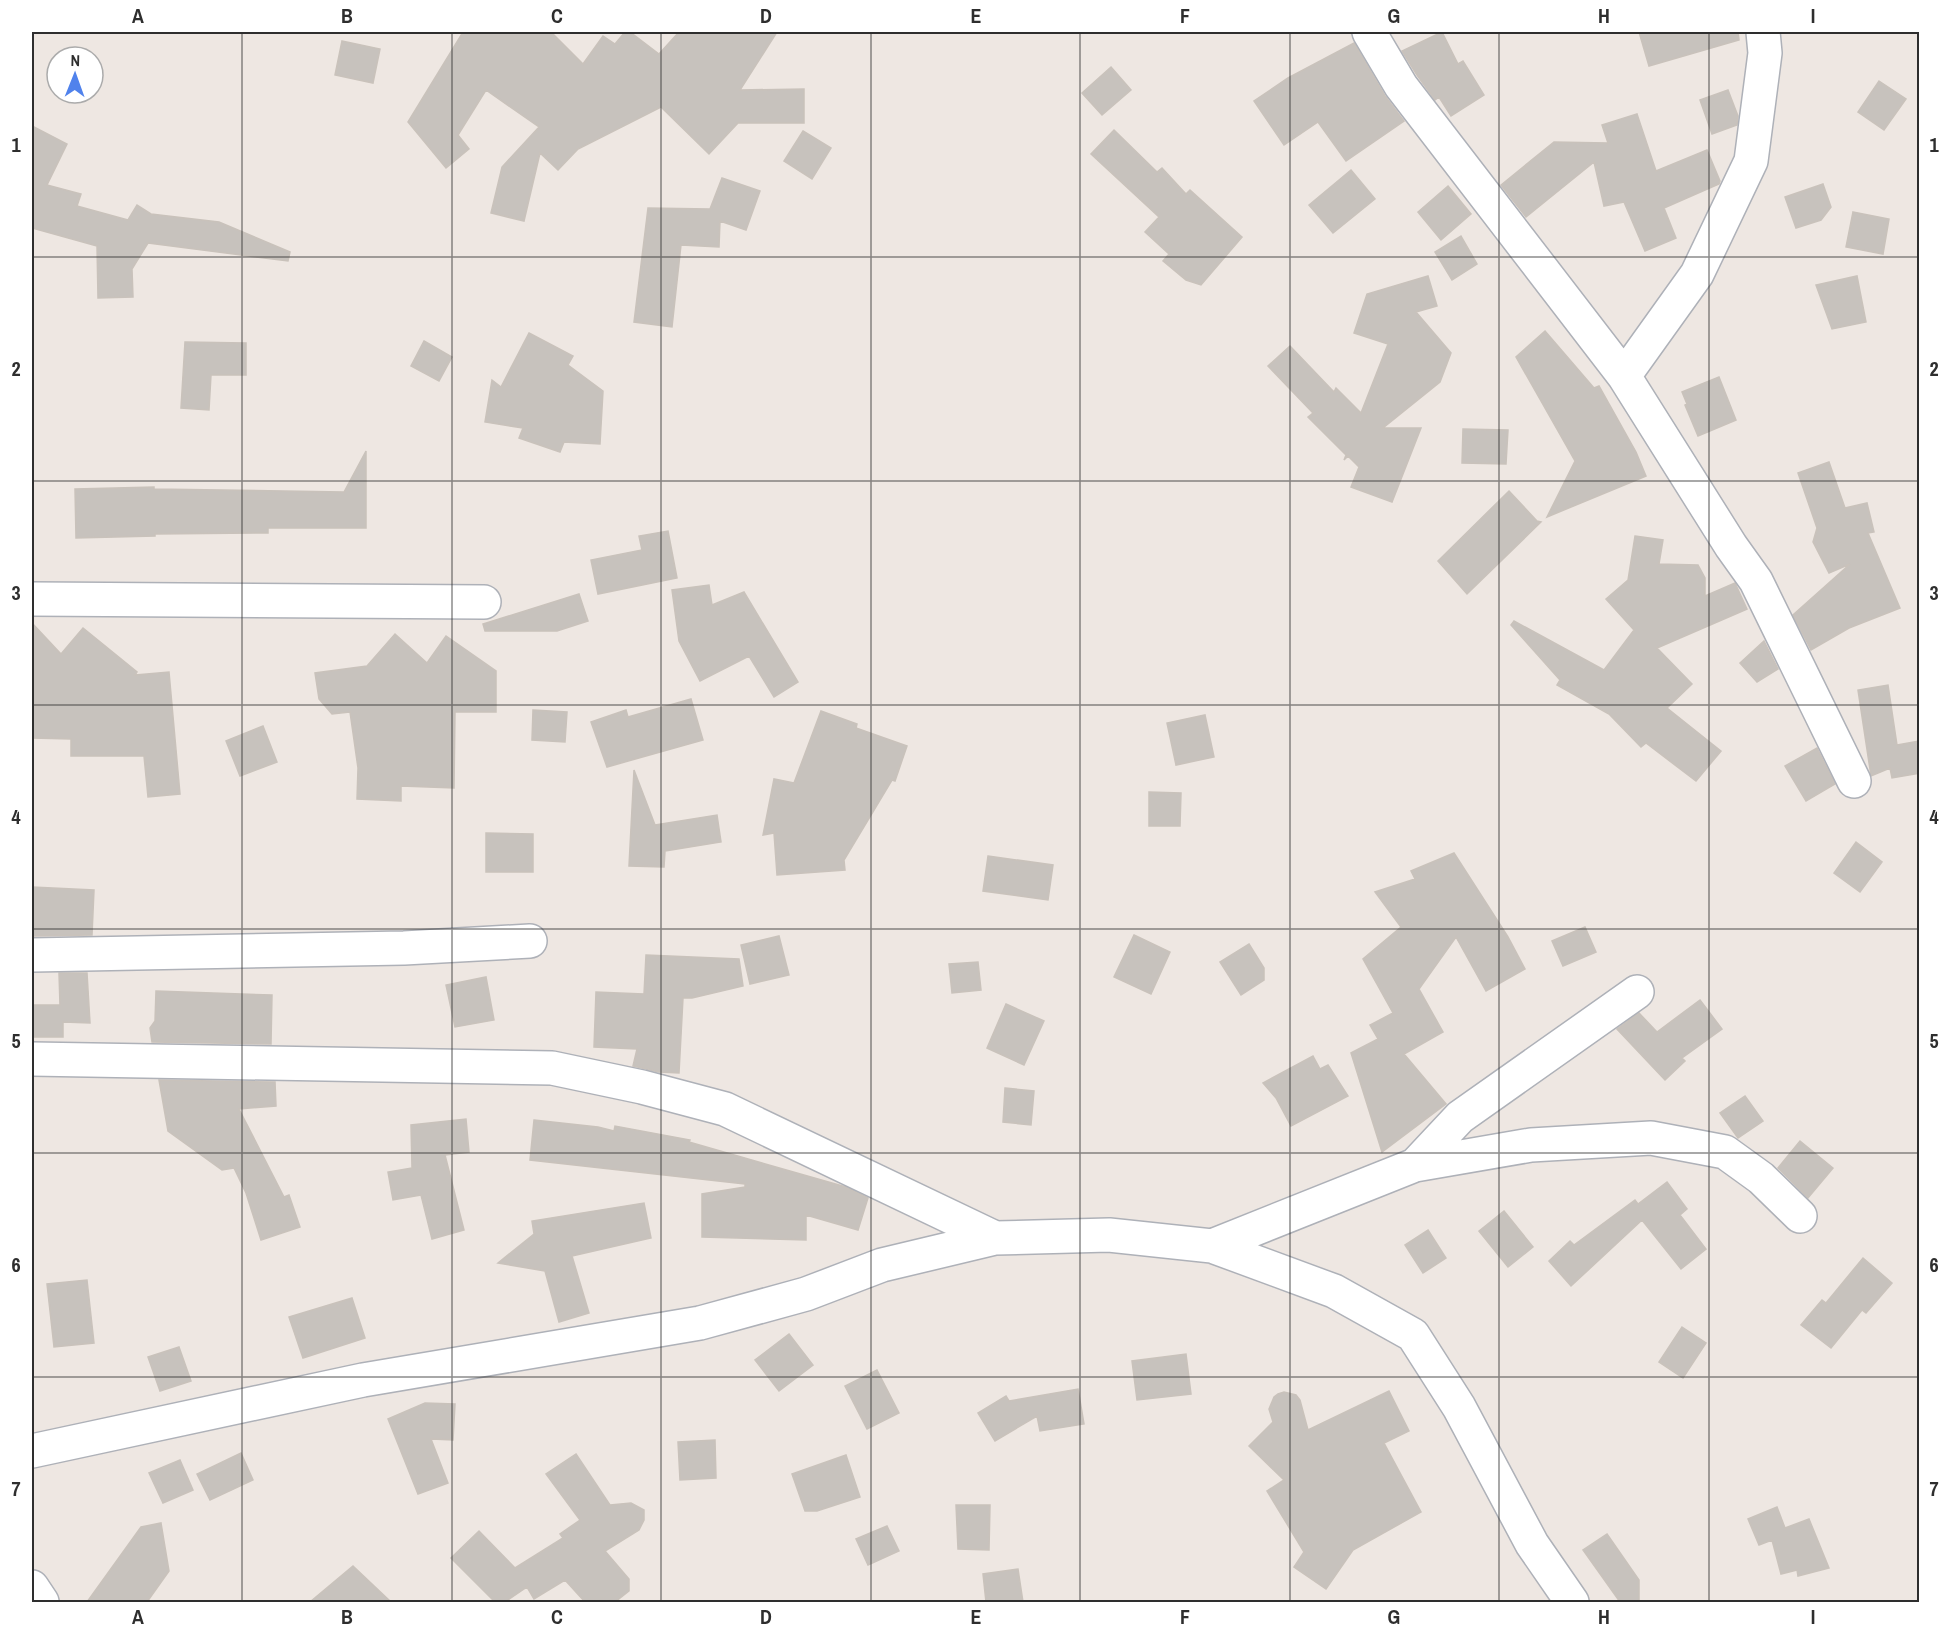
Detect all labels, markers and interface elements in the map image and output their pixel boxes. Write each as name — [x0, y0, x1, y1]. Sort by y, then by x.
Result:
text: A — [132, 2, 144, 29]
text: B — [341, 2, 353, 29]
text: C — [551, 2, 563, 29]
text: D — [760, 2, 772, 29]
text: E — [971, 2, 982, 29]
text: F — [1180, 2, 1190, 29]
text: G — [1388, 2, 1400, 29]
text: H — [1598, 2, 1610, 29]
text: I — [1811, 2, 1815, 29]
north arrow — [45, 45, 105, 105]
text: N — [70, 49, 80, 71]
text: 1 — [11, 131, 21, 158]
text: 1 — [1929, 131, 1939, 158]
text: 2 — [11, 355, 21, 382]
text: 2 — [1929, 355, 1939, 382]
text: 3 — [11, 579, 21, 606]
text: 3 — [1929, 579, 1939, 606]
text: 4 — [11, 803, 21, 830]
text: 4 — [1929, 803, 1939, 830]
text: 5 — [11, 1027, 21, 1054]
text: 5 — [1929, 1027, 1939, 1054]
text: 6 — [11, 1251, 21, 1278]
text: 6 — [1929, 1251, 1939, 1278]
text: 7 — [11, 1475, 21, 1502]
text: 7 — [1929, 1475, 1939, 1502]
text: A — [132, 1603, 144, 1630]
text: B — [341, 1603, 353, 1630]
text: C — [551, 1603, 563, 1630]
text: D — [760, 1603, 772, 1630]
text: E — [971, 1603, 982, 1630]
text: F — [1180, 1603, 1190, 1630]
text: G — [1388, 1603, 1400, 1630]
text: H — [1598, 1603, 1610, 1630]
text: I — [1811, 1603, 1815, 1630]

